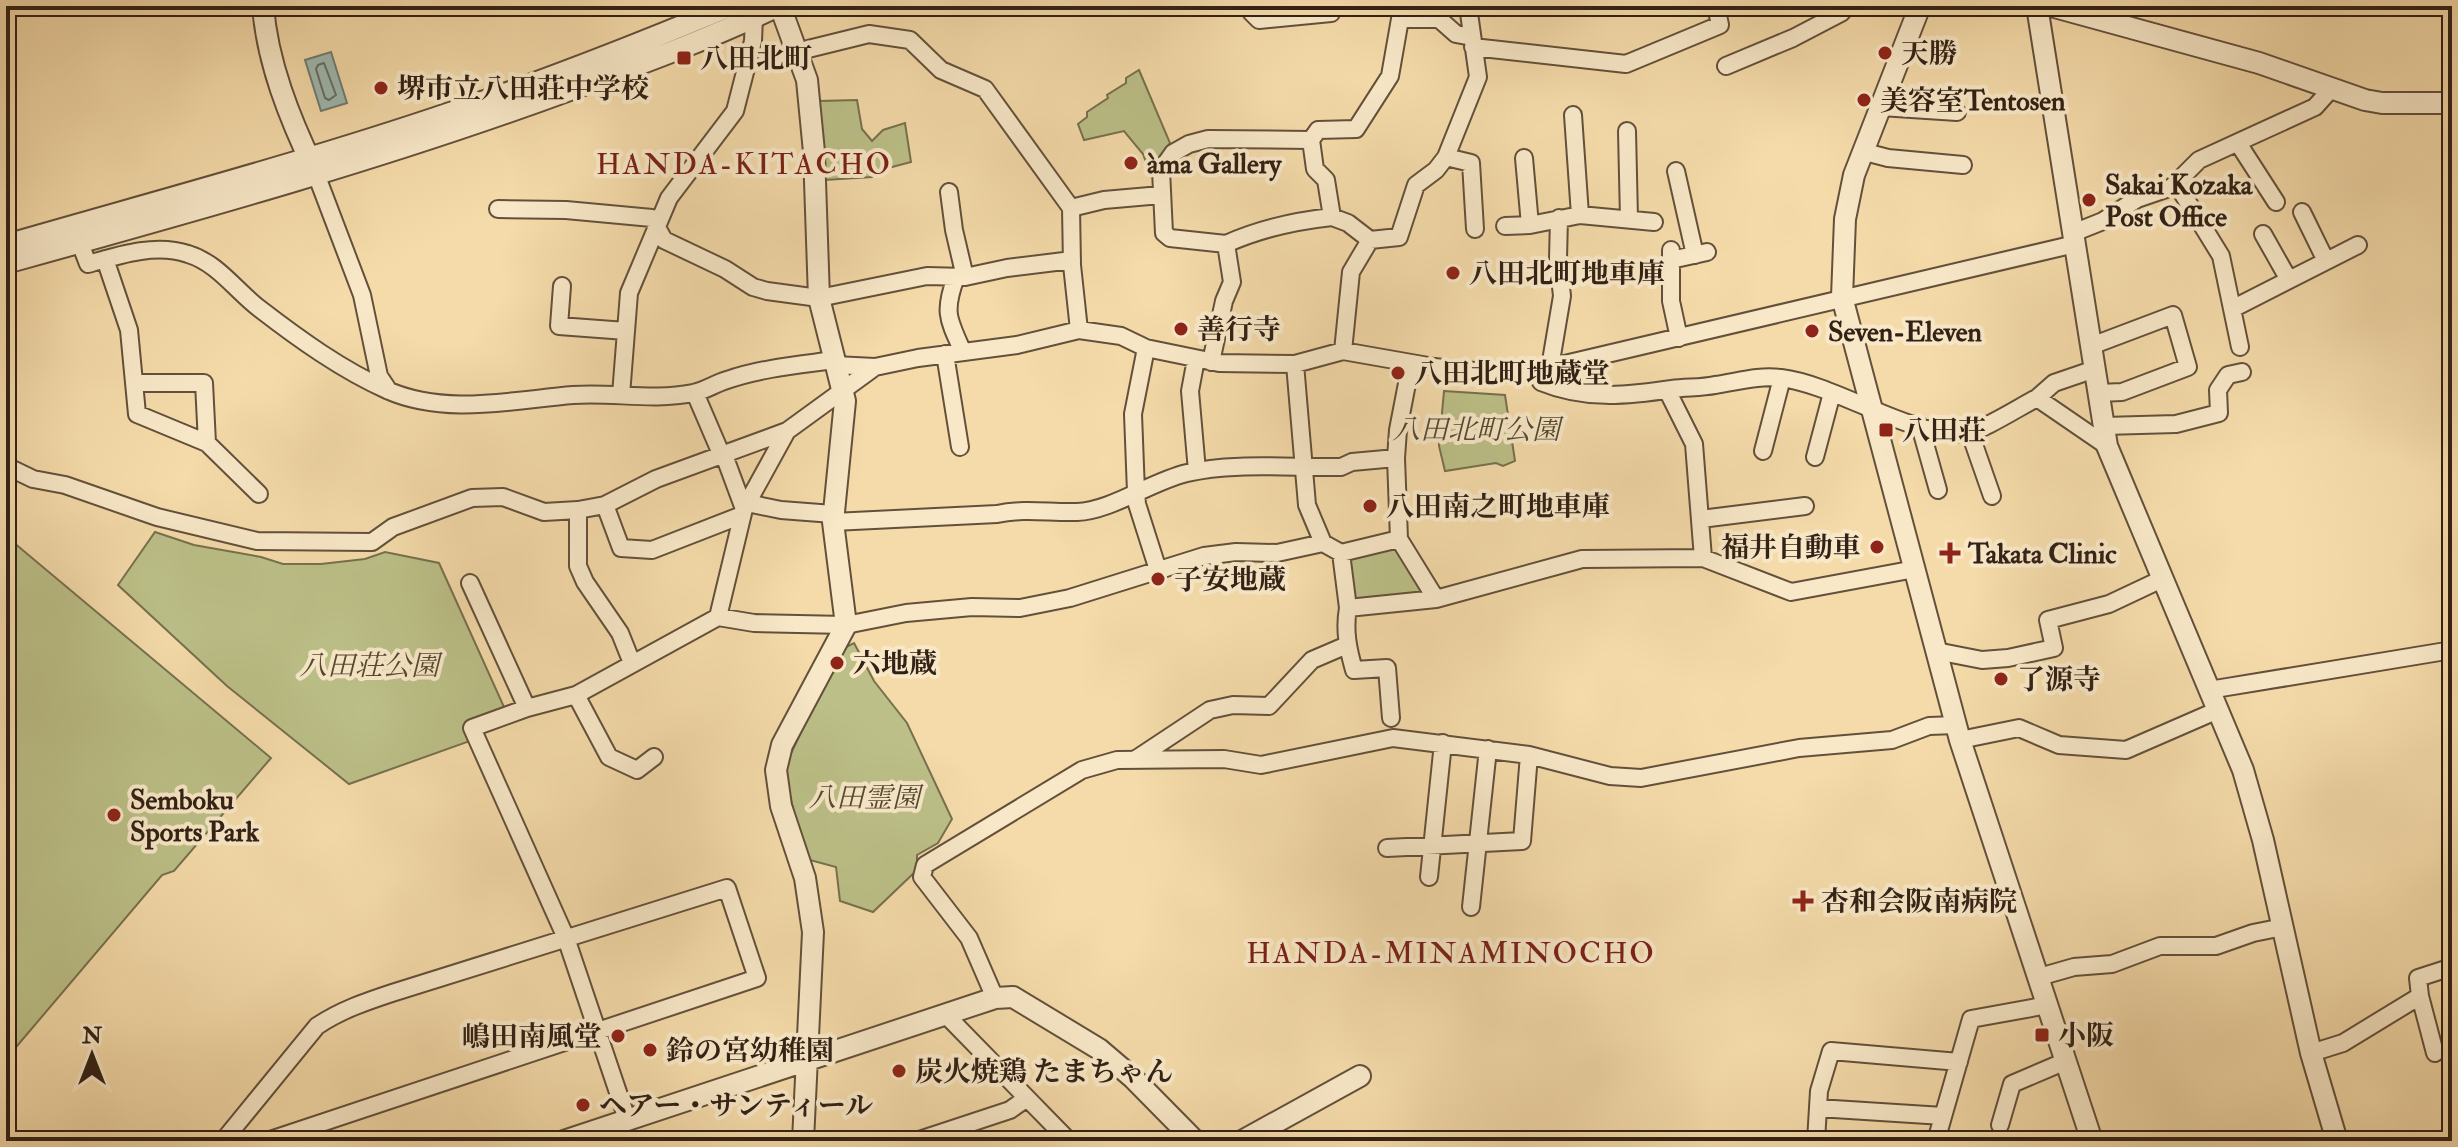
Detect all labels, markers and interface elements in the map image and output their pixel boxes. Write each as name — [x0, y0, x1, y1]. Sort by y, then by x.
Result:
place label: 天勝 — [1901, 37, 1957, 72]
place label: 八田北町 — [700, 42, 812, 77]
marker: 天勝 — [1876, 44, 1894, 62]
marker: 八田北町 — [675, 49, 693, 67]
place label: 堺市立八田荘中学校 — [397, 72, 649, 107]
marker: 堺市立八田荘中学校 — [372, 79, 390, 97]
place label: 美容室Tentosen — [1880, 84, 2066, 119]
marker: 美容室Tentosen — [1855, 91, 1873, 109]
district label: HANDA-KITACHO — [596, 146, 892, 183]
place label: àma Gallery — [1147, 147, 1283, 182]
marker: àma Gallery — [1122, 154, 1140, 172]
place label: Sakai Kozaka Post Office — [2105, 168, 2254, 235]
marker: Sakai Kozaka Post Office — [2080, 191, 2098, 209]
place label: 八田北町地車庫 — [1469, 257, 1665, 292]
marker: 八田北町地車庫 — [1444, 264, 1462, 282]
place label: 善行寺 — [1197, 313, 1281, 348]
place label: Seven-Eleven — [1828, 315, 1983, 350]
marker: 善行寺 — [1172, 320, 1190, 338]
marker: Seven-Eleven — [1803, 322, 1821, 340]
place label: 八田北町地蔵堂 — [1414, 357, 1610, 392]
marker: 八田北町地蔵堂 — [1389, 364, 1407, 382]
park label: 八田北町公園 — [1392, 413, 1564, 448]
place label: 八田荘 — [1902, 414, 1986, 449]
marker: 八田荘 — [1877, 421, 1895, 439]
place label: 八田南之町地車庫 — [1386, 490, 1610, 525]
marker: 八田南之町地車庫 — [1361, 497, 1379, 515]
place label: 福井自動車 — [1721, 531, 1861, 566]
place label: Takata Clinic — [1967, 537, 2117, 572]
marker: 福井自動車 — [1868, 538, 1886, 556]
marker: Takata Clinic — [1939, 542, 1961, 564]
place label: 子安地蔵 — [1174, 563, 1286, 598]
marker: 子安地蔵 — [1149, 570, 1167, 588]
place label: 六地蔵 — [853, 647, 937, 682]
park label: 八田荘公園 — [299, 649, 443, 684]
marker: 六地蔵 — [828, 654, 846, 672]
place label: 了源寺 — [2017, 663, 2101, 698]
marker: 了源寺 — [1992, 670, 2010, 688]
park label: 八田霊園 — [808, 781, 924, 816]
place label: Semboku Sports Park — [130, 783, 260, 850]
marker: Semboku Sports Park — [105, 806, 123, 824]
place label: 杏和会阪南病院 — [1821, 885, 2017, 920]
marker: 杏和会阪南病院 — [1792, 890, 1814, 912]
district label: HANDA-MINAMINOCHO — [1246, 935, 1656, 972]
north arrow — [52, 1015, 132, 1095]
place label: 小阪 — [2058, 1019, 2114, 1054]
place label: 嶋田南風堂 — [462, 1020, 602, 1055]
text: N — [81, 1022, 102, 1050]
marker: 小阪 — [2033, 1026, 2051, 1044]
marker: 嶋田南風堂 — [609, 1027, 627, 1045]
place label: 鈴の宮幼稚園 — [666, 1034, 834, 1069]
marker: 鈴の宮幼稚園 — [641, 1041, 659, 1059]
place label: 炭火焼鶏 たまちゃん — [915, 1055, 1173, 1090]
marker: 炭火焼鶏 たまちゃん — [890, 1062, 908, 1080]
place label: ヘアー・サンティール — [599, 1089, 873, 1124]
marker: ヘアー・サンティール — [574, 1096, 592, 1114]

